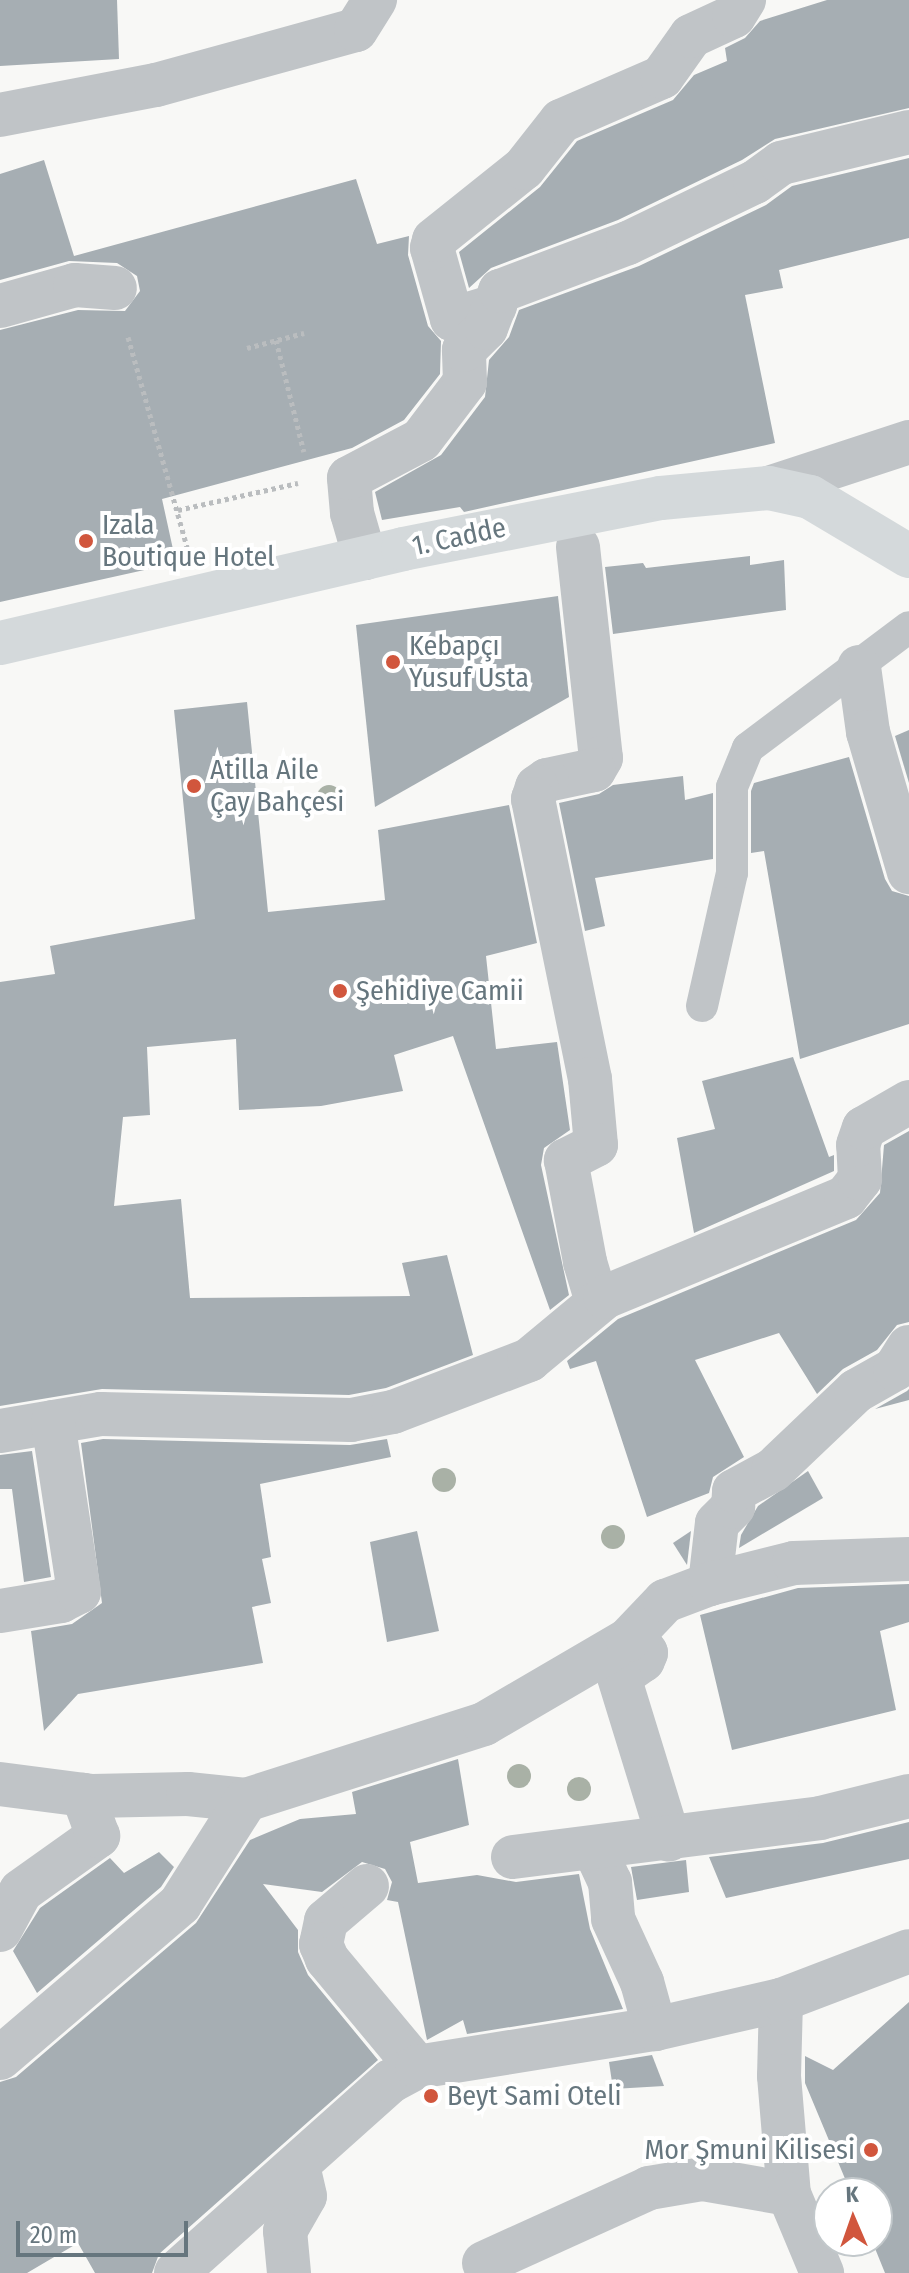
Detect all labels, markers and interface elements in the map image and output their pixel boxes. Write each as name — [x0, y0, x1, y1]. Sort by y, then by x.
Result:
place label: Izala Boutique Hotel — [102, 508, 275, 574]
street label: 1. Cadde — [409, 511, 509, 563]
marker: Izala Boutique Hotel — [77, 532, 95, 550]
place label: Kebapçı Yusuf Usta — [409, 629, 529, 695]
marker: Kebapçı Yusuf Usta — [384, 653, 402, 671]
place label: Atilla Aile Çay Bahçesi — [210, 753, 344, 819]
marker: Atilla Aile Çay Bahçesi — [185, 777, 203, 795]
place label: Şehidiye Camii — [356, 974, 524, 1008]
marker: Şehidiye Camii — [331, 982, 349, 1000]
place label: Beyt Sami Oteli — [447, 2079, 622, 2113]
marker: Beyt Sami Oteli — [422, 2087, 440, 2105]
place label: Mor Şmuni Kilisesi — [644, 2133, 855, 2167]
marker: Mor Şmuni Kilisesi — [862, 2141, 880, 2159]
north arrow — [813, 2177, 893, 2257]
text: K — [845, 2181, 859, 2208]
scale bar — [20, 2205, 192, 2255]
text: 20 m — [30, 2221, 77, 2249]

